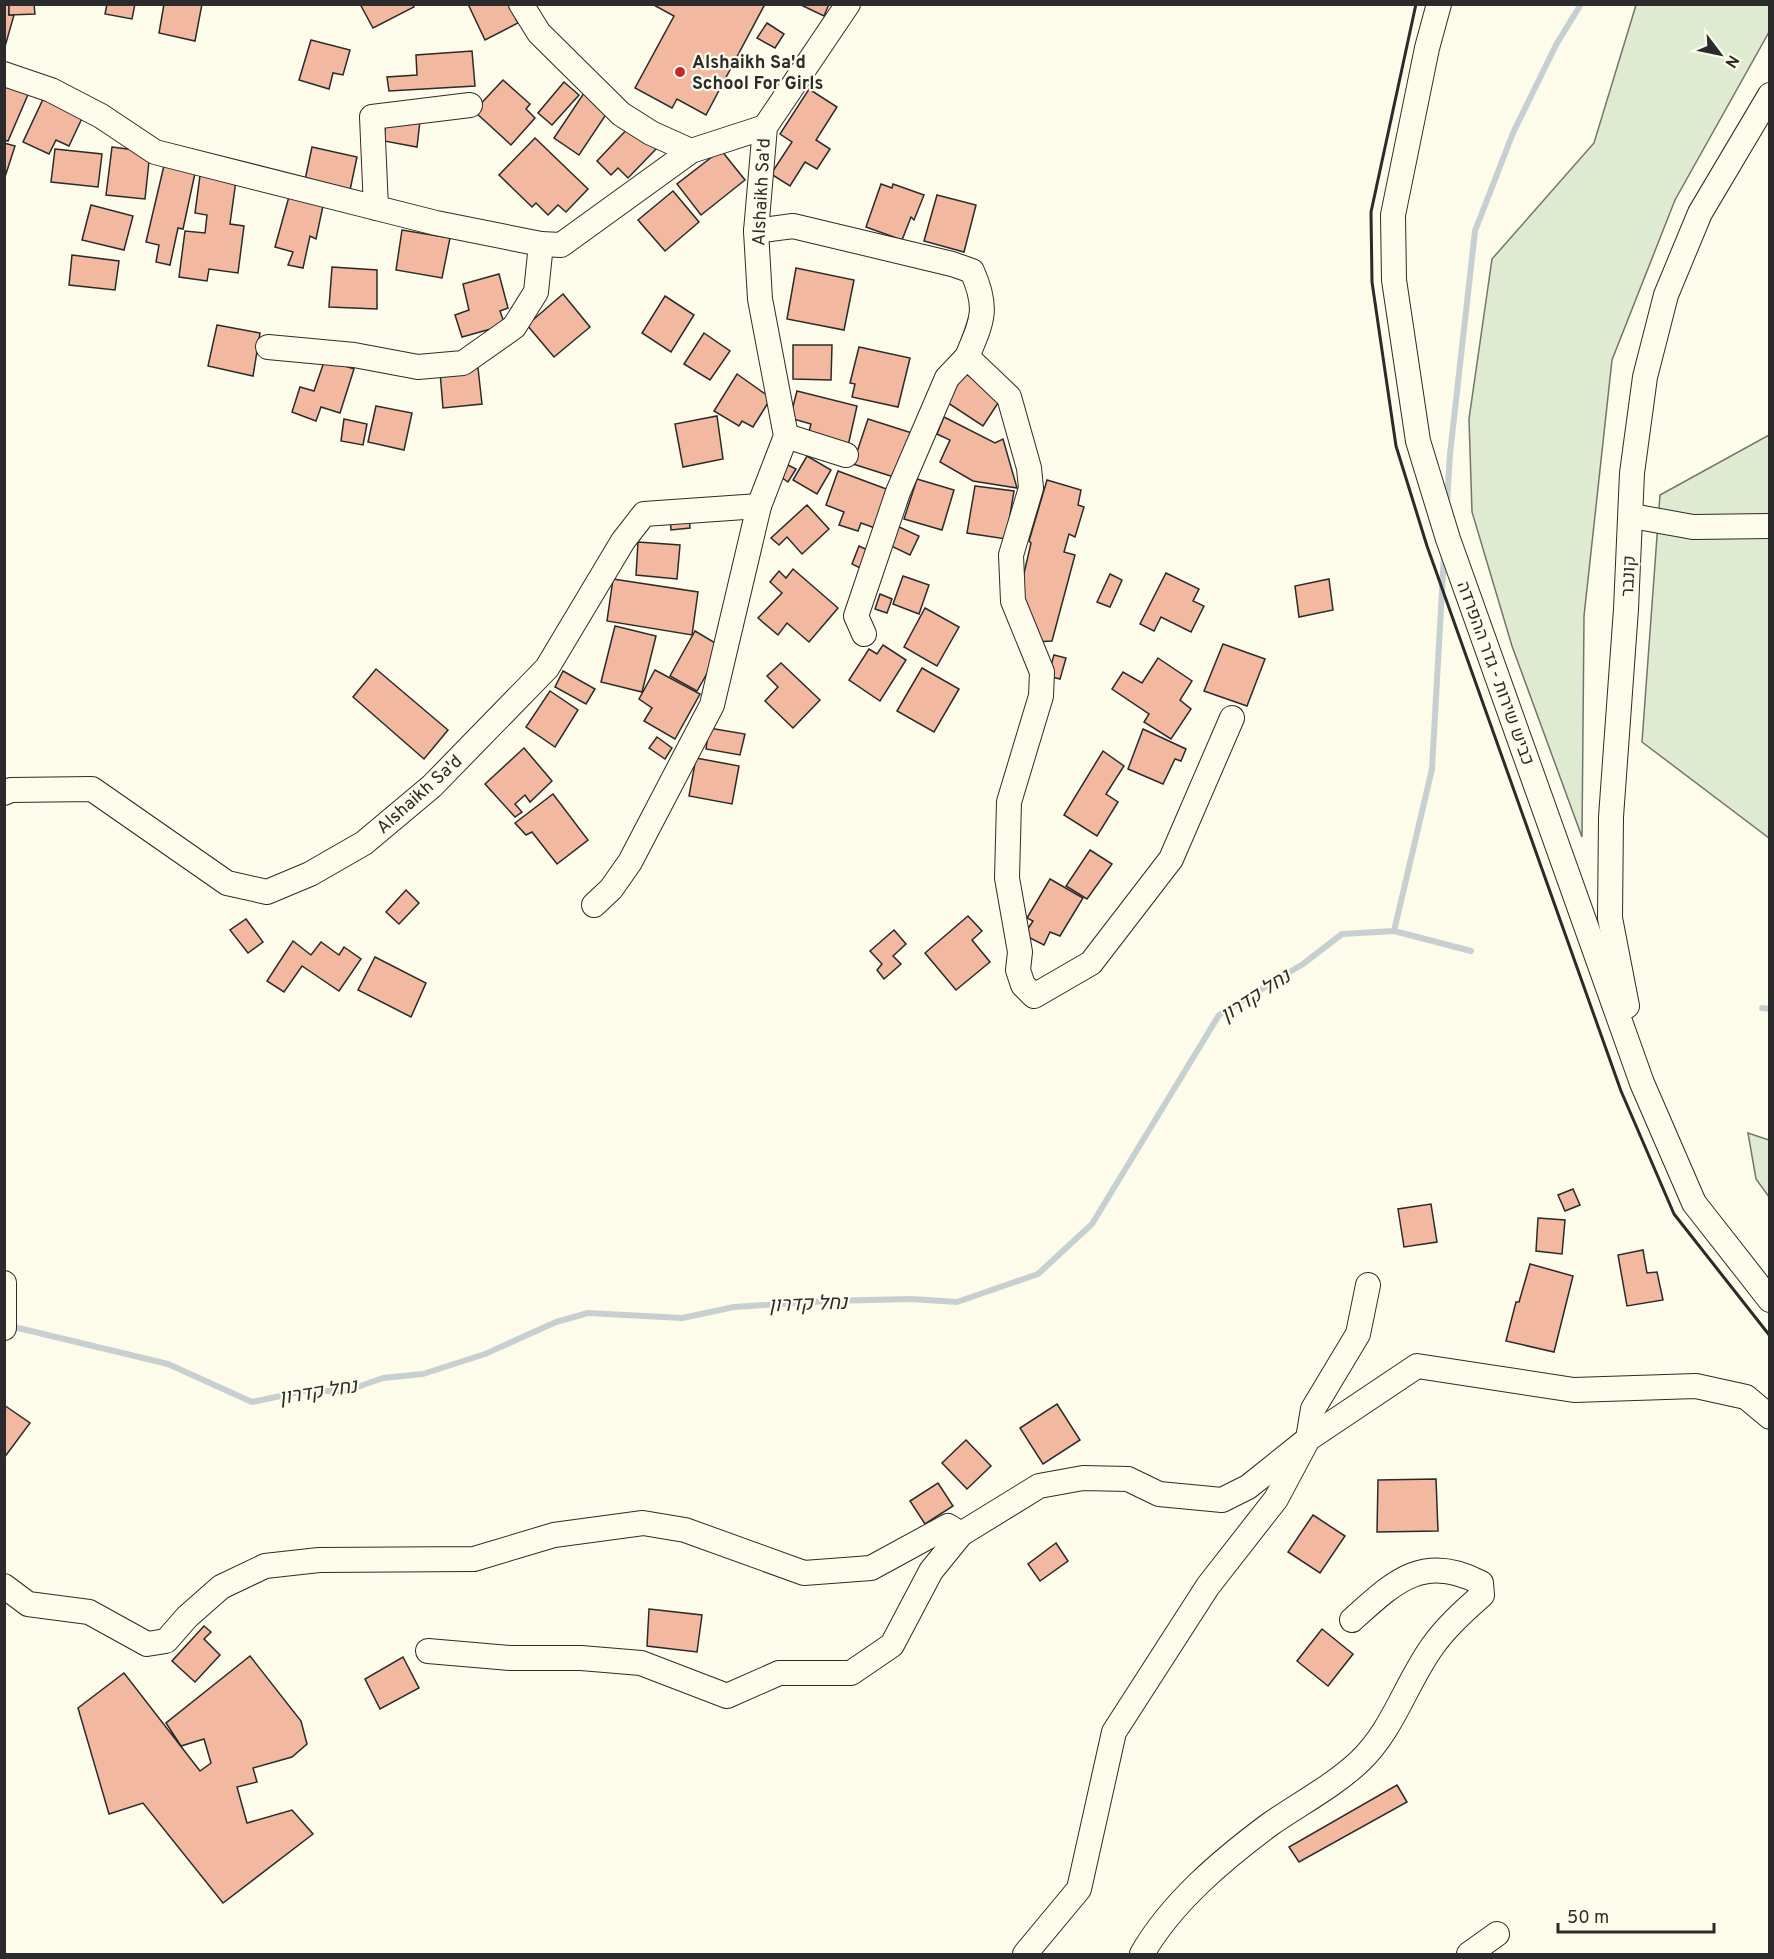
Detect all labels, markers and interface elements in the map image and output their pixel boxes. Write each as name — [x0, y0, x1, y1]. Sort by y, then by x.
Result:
north arrow — [1690, 24, 1750, 84]
text: N — [1719, 51, 1743, 71]
place label: Alshaikh Sa'd School For Girls — [692, 52, 823, 96]
marker: Alshaikh Sa'd School For Girls — [673, 65, 687, 79]
street label: Alshaikh Sa'd — [748, 138, 777, 247]
street label: קונבר — [1617, 555, 1642, 597]
street label: כביש שירות - גדר ההפרדה — [1451, 578, 1539, 769]
street label: Alshaikh Sa'd — [372, 751, 468, 840]
water label: נחל קדרון — [1216, 963, 1298, 1029]
water label: נחל קדרון — [768, 1291, 850, 1319]
water label: נחל קדרון — [277, 1374, 361, 1412]
scale bar — [1558, 1896, 1714, 1934]
text: 50 m — [1567, 1907, 1609, 1930]

